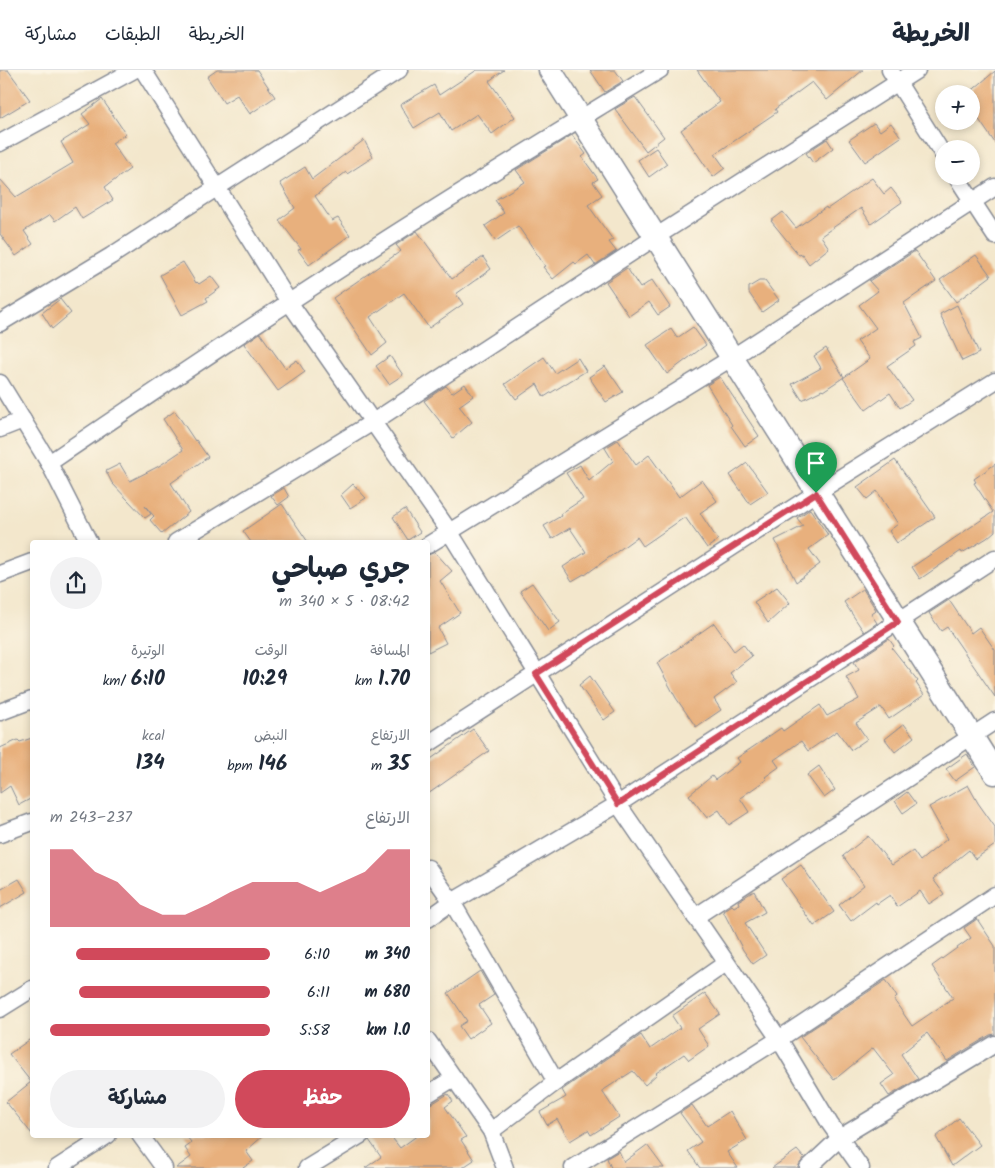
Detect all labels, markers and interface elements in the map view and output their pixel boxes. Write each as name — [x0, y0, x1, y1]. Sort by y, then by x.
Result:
text: الخريطة — [892, 15, 970, 54]
text: مشاركة — [25, 21, 77, 50]
text: الطبقات — [105, 21, 161, 50]
text: الخريطة — [189, 21, 245, 50]
map controls — [935, 85, 980, 185]
button: + — [935, 85, 980, 130]
button: − — [935, 140, 980, 185]
pin — [795, 442, 837, 493]
icon: arrive — [802, 449, 830, 477]
text: جري صباحي — [271, 547, 410, 592]
button: share — [50, 557, 102, 609]
text: 08:42 · 5 × 340 m — [279, 589, 410, 614]
text: الوتيرة — [131, 640, 165, 662]
text: الوقت — [255, 640, 287, 662]
text: المسافة — [370, 640, 410, 662]
text: 6:10 — [131, 663, 165, 696]
text: 10:29 — [242, 663, 287, 696]
text: 1.70 — [378, 663, 410, 696]
text: /km — [103, 670, 131, 692]
text: km — [355, 670, 378, 692]
text: kcal — [142, 725, 165, 747]
text: النبض — [254, 725, 287, 747]
text: الارتفاع — [371, 725, 410, 747]
text: 134 — [135, 747, 165, 780]
text: 146 — [258, 748, 287, 781]
text: 35 — [388, 748, 410, 781]
text: bpm — [227, 755, 258, 777]
text: m — [371, 755, 388, 777]
text: 237–243 m — [50, 805, 132, 830]
text: الارتفاع — [365, 806, 410, 831]
text: 6:10 — [304, 942, 330, 967]
text: 340 m — [365, 942, 410, 967]
text: 6:11 — [307, 980, 330, 1005]
text: 680 m — [364, 980, 410, 1005]
text: 5:58 — [299, 1018, 330, 1043]
text: 1.0 km — [366, 1018, 410, 1043]
button: مشاركة — [50, 1070, 225, 1128]
button: حفظ — [235, 1070, 410, 1128]

